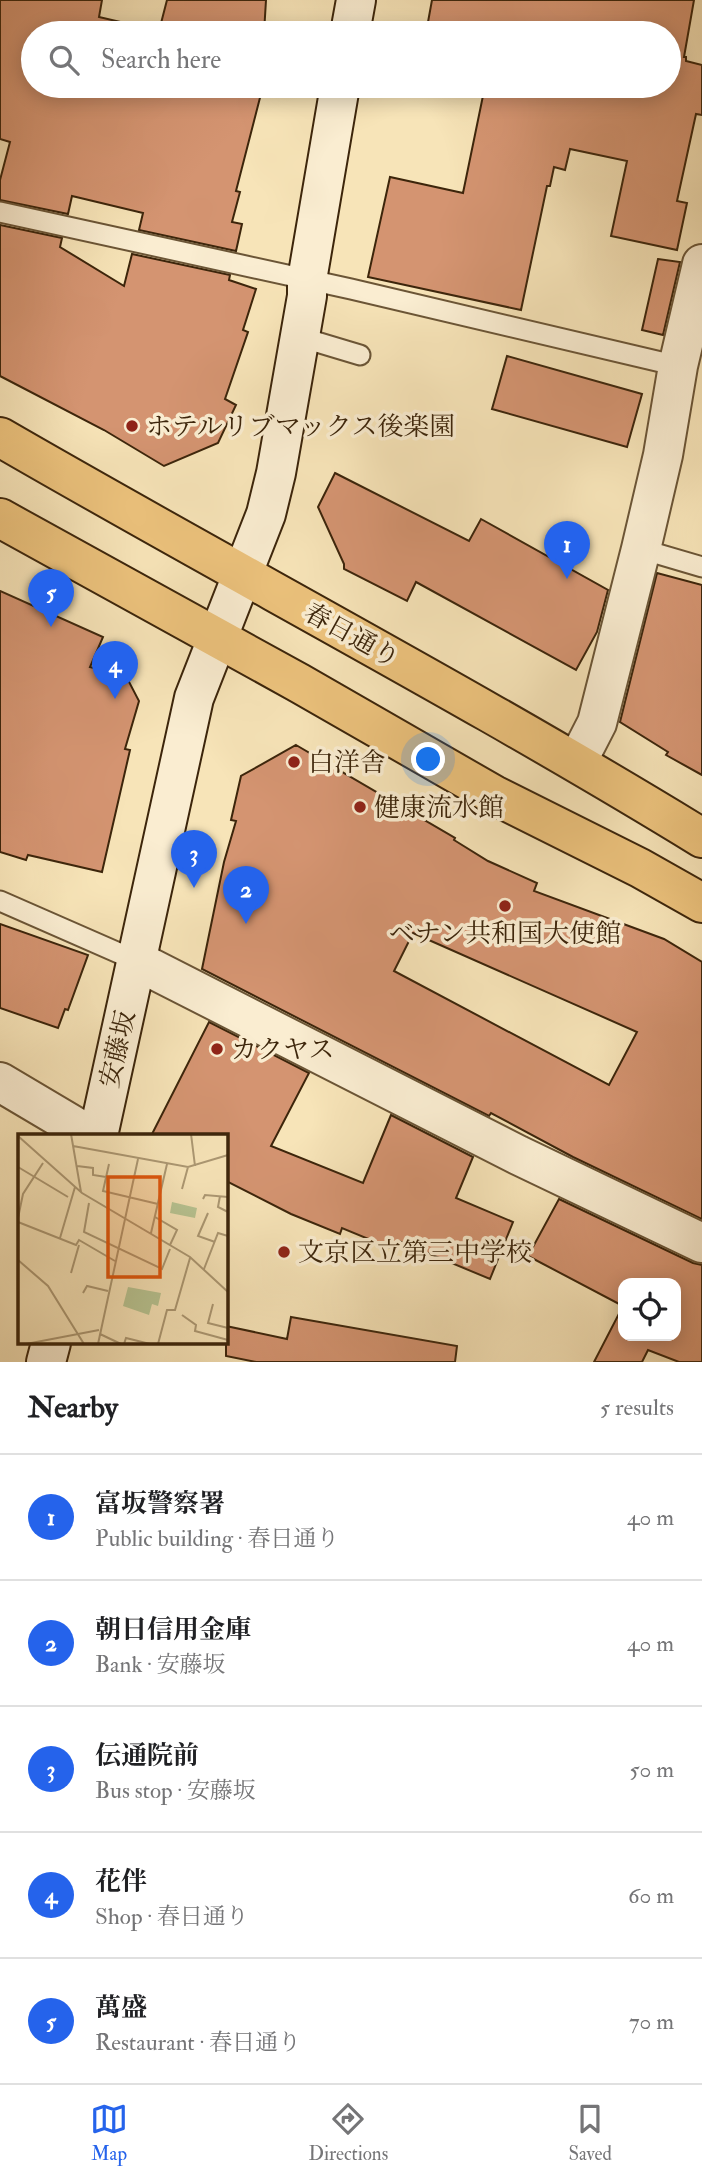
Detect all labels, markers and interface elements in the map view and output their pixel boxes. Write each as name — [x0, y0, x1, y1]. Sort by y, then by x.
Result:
search box — [21, 21, 681, 98]
icon: search — [45, 41, 83, 79]
text: Search here — [101, 44, 221, 76]
place label: ホテルリブマックス後楽園 — [146, 411, 455, 443]
marker: ホテルリブマックス後楽園 — [124, 418, 140, 434]
pin: 1 — [544, 521, 590, 579]
pin: 5 — [28, 569, 74, 627]
street label: 春日通り — [298, 597, 405, 675]
pin: 4 — [92, 641, 138, 699]
your location — [411, 742, 445, 776]
place label: 白洋舎 — [308, 747, 386, 779]
marker: 白洋舎 — [286, 754, 302, 770]
place label: 健康流水館 — [374, 792, 504, 824]
marker: 健康流水館 — [352, 799, 368, 815]
pin: 3 — [171, 830, 217, 888]
pin: 2 — [223, 866, 269, 924]
marker: ベナン共和国大使館 — [497, 898, 513, 914]
place label: ベナン共和国大使館 — [389, 918, 621, 950]
street label: 安藤坂 — [94, 1008, 142, 1091]
place label: カクヤス — [231, 1034, 334, 1066]
marker: カクヤス — [209, 1041, 225, 1057]
inset map — [18, 1134, 228, 1344]
place label: 文京区立第三中学校 — [298, 1237, 532, 1269]
marker: 文京区立第三中学校 — [276, 1244, 292, 1260]
map controls — [618, 1278, 681, 1341]
button: locate — [618, 1278, 681, 1341]
text: Nearby — [28, 1389, 118, 1426]
text: 5 results — [600, 1393, 674, 1422]
text: 富坂警察署 — [95, 1488, 225, 1520]
text: 1 — [47, 1503, 55, 1532]
text: 40 m — [627, 1503, 674, 1532]
text: Public building · 春日通り — [95, 1524, 339, 1553]
text: 朝日信用金庫 — [95, 1614, 251, 1646]
text: 2 — [45, 1629, 57, 1658]
text: 40 m — [627, 1629, 674, 1658]
text: Bank · 安藤坂 — [95, 1650, 226, 1679]
text: 伝通院前 — [95, 1740, 199, 1772]
text: 3 — [47, 1755, 55, 1784]
text: 50 m — [630, 1755, 674, 1784]
text: Bus stop · 安藤坂 — [95, 1776, 256, 1805]
text: 花伴 — [95, 1866, 147, 1898]
text: 4 — [45, 1881, 57, 1910]
text: 60 m — [628, 1881, 674, 1910]
text: Shop · 春日通り — [95, 1902, 249, 1931]
text: 萬盛 — [95, 1992, 147, 2024]
text: 5 — [46, 2007, 56, 2036]
text: 70 m — [629, 2007, 674, 2036]
text: Restaurant · 春日通り — [95, 2028, 301, 2057]
tab: Map — [90, 2100, 128, 2166]
tab: Directions — [308, 2100, 388, 2166]
tab: Saved — [568, 2100, 612, 2166]

